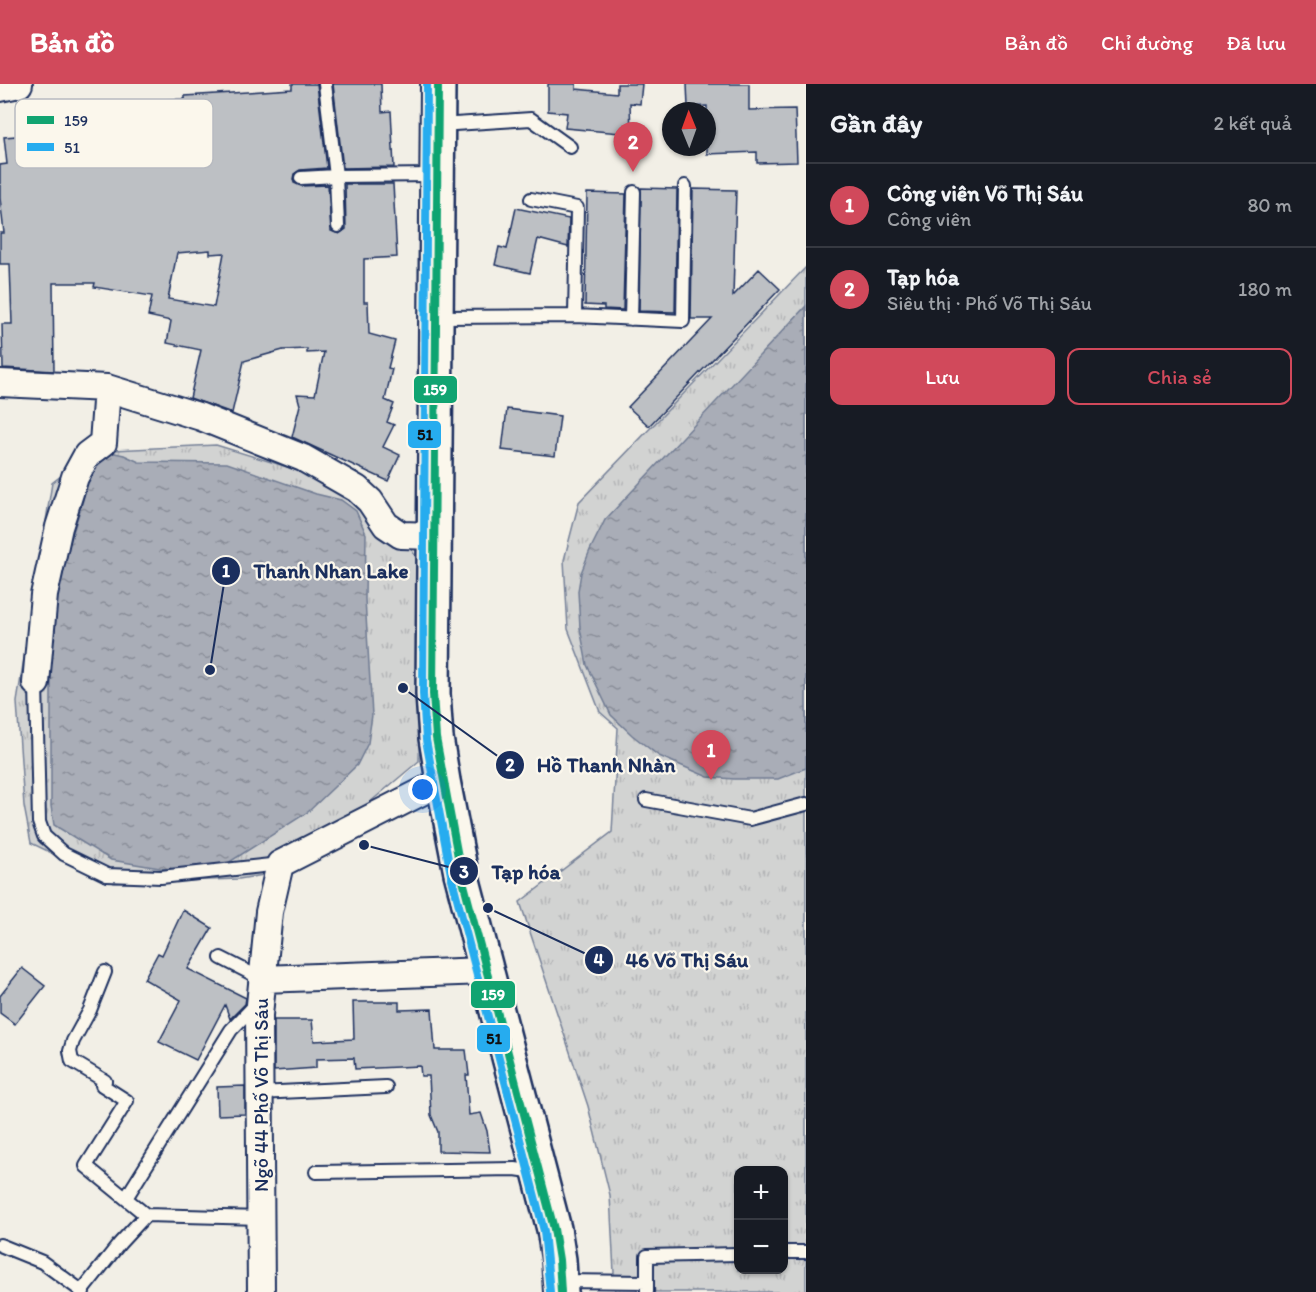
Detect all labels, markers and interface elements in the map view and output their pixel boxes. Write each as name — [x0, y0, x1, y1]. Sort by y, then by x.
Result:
text: Bản đồ — [30, 25, 115, 59]
text: Bản đồ — [1004, 30, 1068, 55]
text: Chỉ đường — [1101, 30, 1193, 55]
text: Đã lưu — [1226, 30, 1286, 55]
legend — [15, 99, 213, 168]
north arrow — [662, 102, 716, 156]
text: Gần đây — [830, 107, 922, 139]
text: 159 — [64, 111, 88, 130]
text: 2 kết quả — [1213, 111, 1292, 135]
pin: 2 — [614, 122, 652, 172]
text: 51 — [64, 138, 80, 157]
text: Công viên Võ Thị Sáu — [887, 180, 1083, 207]
text: 1 — [845, 193, 854, 217]
text: 80 m — [1247, 193, 1292, 217]
text: Công viên — [887, 207, 971, 231]
text: Tạp hóa — [887, 264, 959, 291]
text: 2 — [844, 277, 855, 301]
text: 180 m — [1238, 277, 1292, 301]
text: Siêu thị · Phố Võ Thị Sáu — [887, 291, 1092, 315]
button: Lưu — [830, 348, 1055, 405]
button: Chia sẻ — [1067, 348, 1292, 405]
line badge: 159 — [413, 375, 458, 404]
text: 159 — [423, 380, 447, 399]
line badge: 51 — [407, 420, 442, 449]
text: 51 — [417, 425, 433, 444]
callout: Thanh Nhan Lake — [211, 551, 421, 590]
text: Thanh Nhan Lake — [252, 558, 409, 583]
text: 1 — [222, 560, 231, 582]
pin: 1 — [692, 730, 730, 780]
callout: Hồ Thanh Nhàn — [495, 745, 687, 784]
text: Hồ Thanh Nhàn — [537, 752, 676, 777]
text: 2 — [505, 754, 515, 776]
your location — [408, 775, 437, 804]
callout: Tạp hóa — [449, 852, 573, 891]
text: Tạp hóa — [491, 859, 562, 885]
text: 3 — [459, 861, 469, 883]
callout: 46 Võ Thị Sáu — [584, 941, 761, 980]
text: 46 Võ Thị Sáu — [626, 947, 749, 972]
text: 4 — [594, 949, 605, 971]
line badge: 159 — [470, 980, 516, 1009]
text: 159 — [481, 985, 505, 1004]
street label: Ngõ 44 Phố Võ Thị Sáu — [249, 998, 273, 1192]
line badge: 51 — [476, 1024, 511, 1053]
text: 51 — [486, 1029, 502, 1048]
map controls — [734, 1166, 788, 1274]
button: + — [734, 1166, 788, 1220]
button: − — [734, 1220, 788, 1274]

